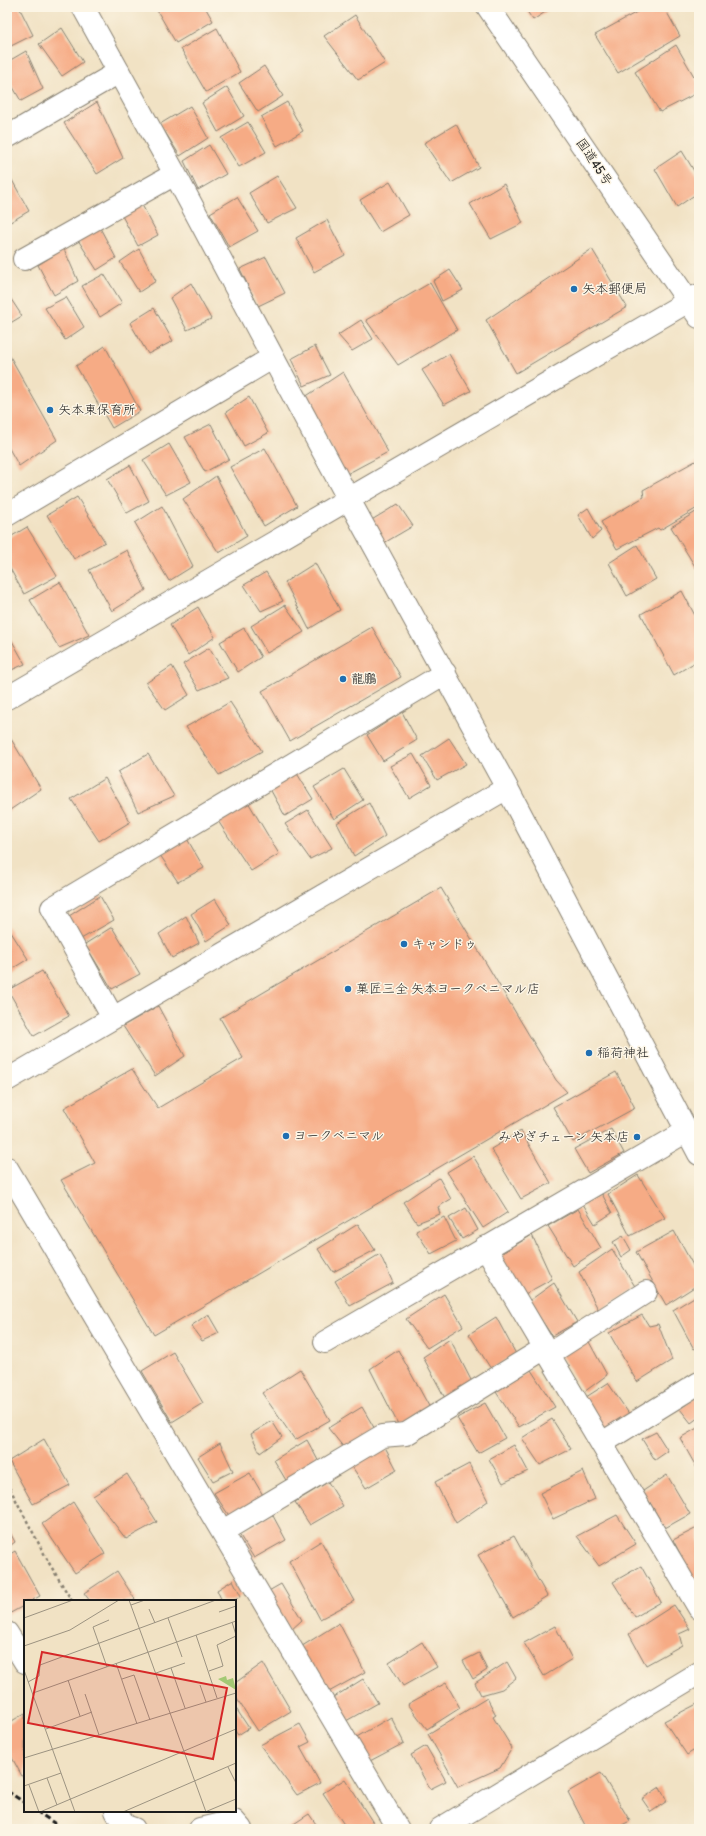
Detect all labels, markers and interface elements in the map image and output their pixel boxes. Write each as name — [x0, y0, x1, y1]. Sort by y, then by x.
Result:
street label: 国道45号 — [572, 135, 616, 189]
place label: 矢本郵便局 — [582, 281, 647, 297]
marker: 矢本郵便局 — [569, 284, 579, 294]
place label: 矢本東保育所 — [58, 402, 136, 418]
marker: 矢本東保育所 — [45, 405, 55, 415]
place label: 龍鵬 — [351, 671, 377, 687]
marker: 龍鵬 — [338, 674, 348, 684]
place label: キャンドゥ — [412, 936, 477, 952]
marker: キャンドゥ — [399, 939, 409, 949]
place label: 菓匠三全 矢本ヨークベニマル店 — [356, 981, 540, 997]
marker: 菓匠三全 矢本ヨークベニマル店 — [343, 984, 353, 994]
place label: 稲荷神社 — [597, 1045, 649, 1061]
marker: 稲荷神社 — [584, 1048, 594, 1058]
place label: ヨークベニマル — [294, 1128, 384, 1144]
place label: みやぎチェーン 矢本店 — [498, 1129, 629, 1145]
marker: ヨークベニマル — [281, 1131, 291, 1141]
marker: みやぎチェーン 矢本店 — [632, 1132, 642, 1142]
inset map — [24, 1600, 236, 1812]

